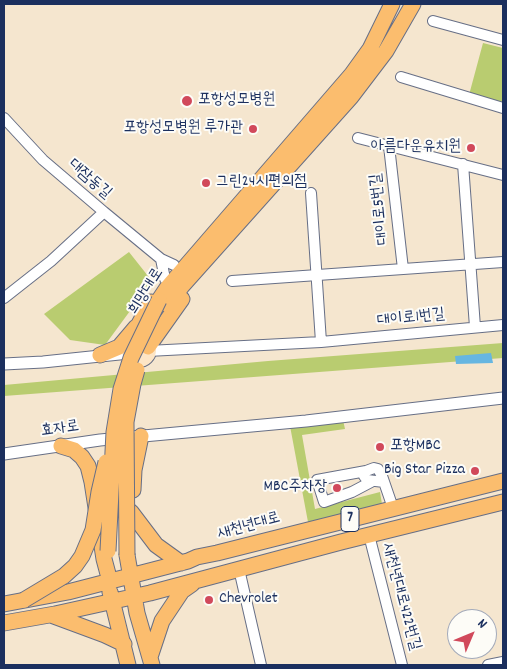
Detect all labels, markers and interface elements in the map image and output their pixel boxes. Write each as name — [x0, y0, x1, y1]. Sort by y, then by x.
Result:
place label: 포항성모병원 — [198, 91, 275, 111]
marker: 포항성모병원 — [180, 94, 194, 108]
place label: 포항성모병원 루가관 — [123, 119, 243, 139]
marker: 포항성모병원 루가관 — [247, 123, 259, 135]
place label: 아름다운유치원 — [371, 138, 461, 158]
marker: 아름다운유치원 — [465, 142, 477, 154]
street label: 대잠동길 — [63, 156, 115, 204]
street label: 대이로5번길 — [368, 172, 394, 246]
place label: 그린24시편의점 — [216, 173, 307, 193]
marker: 그린24시편의점 — [200, 177, 212, 189]
street label: 희망대로 — [125, 265, 169, 319]
street label: 대이로1번길 — [376, 306, 446, 332]
street label: 효자로 — [40, 418, 80, 442]
place label: 포항MBC — [390, 437, 441, 457]
marker: 포항MBC — [374, 441, 386, 453]
place label: Big Star Pizza — [384, 461, 465, 481]
marker: Big Star Pizza — [469, 465, 481, 477]
place label: MBC주차장 — [264, 478, 327, 498]
marker: MBC주차장 — [331, 482, 343, 494]
road number: 7 — [341, 506, 359, 532]
street label: 새천년대로 — [215, 509, 283, 545]
street label: 새천년대로422번길 — [376, 541, 424, 653]
place label: Chevrolet — [219, 590, 278, 610]
marker: Chevrolet — [203, 594, 215, 606]
north arrow — [447, 609, 497, 659]
text: N — [472, 615, 491, 634]

